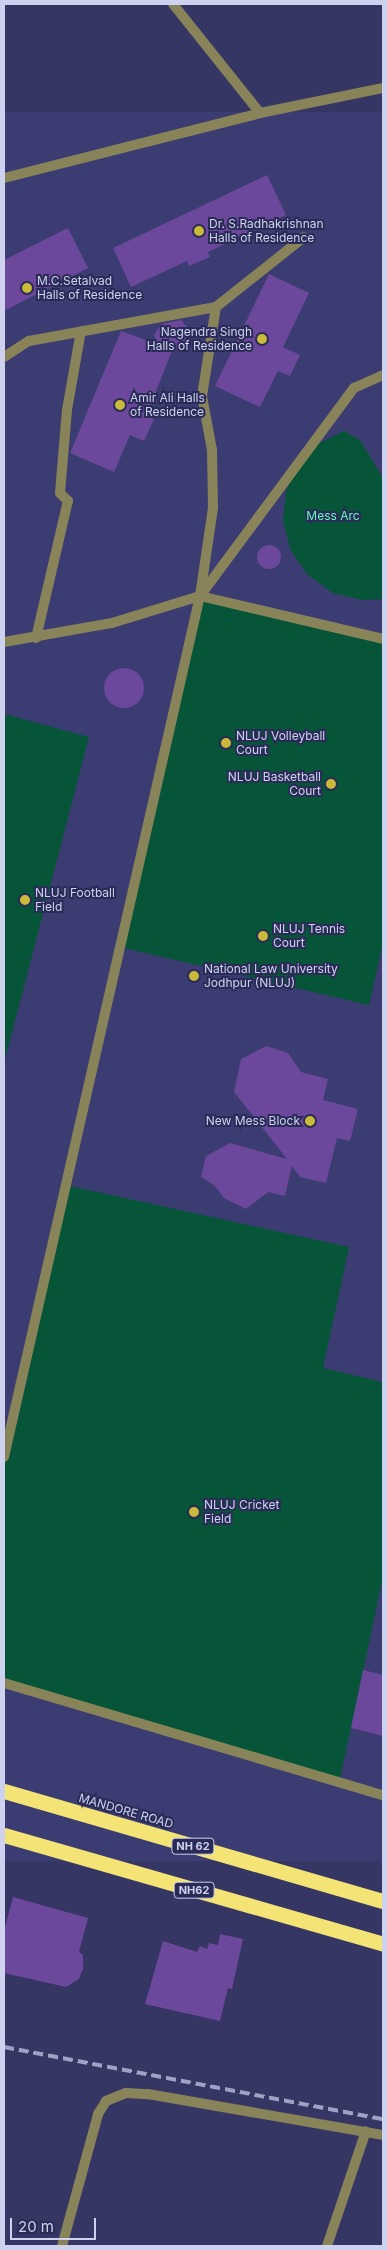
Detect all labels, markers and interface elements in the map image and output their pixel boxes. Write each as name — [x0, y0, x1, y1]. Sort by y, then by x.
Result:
place label: Dr. S.Radhakrishnan Halls of Residence — [209, 217, 324, 245]
marker: Dr. S.Radhakrishnan Halls of Residence — [193, 225, 205, 237]
place label: M.C.Setalvad Halls of Residence — [37, 274, 142, 302]
marker: M.C.Setalvad Halls of Residence — [21, 282, 33, 294]
place label: Nagendra Singh Halls of Residence — [147, 325, 252, 353]
marker: Nagendra Singh Halls of Residence — [256, 333, 268, 345]
place label: Amir Ali Halls of Residence — [130, 391, 205, 419]
marker: Amir Ali Halls of Residence — [114, 399, 126, 411]
park label: Mess Arc — [306, 509, 360, 523]
place label: NLUJ Volleyball Court — [236, 729, 325, 757]
marker: NLUJ Volleyball Court — [220, 737, 232, 749]
place label: NLUJ Basketball Court — [228, 770, 321, 798]
marker: NLUJ Basketball Court — [325, 778, 337, 790]
place label: NLUJ Football Field — [35, 886, 115, 914]
marker: NLUJ Football Field — [19, 894, 31, 906]
place label: NLUJ Tennis Court — [273, 922, 345, 950]
marker: NLUJ Tennis Court — [257, 930, 269, 942]
place label: National Law University Jodhpur (NLUJ) — [204, 962, 338, 990]
marker: National Law University Jodhpur (NLUJ) — [188, 970, 200, 982]
place label: New Mess Block — [206, 1114, 300, 1128]
marker: New Mess Block — [304, 1115, 316, 1127]
place label: NLUJ Cricket Field — [204, 1498, 279, 1526]
marker: NLUJ Cricket Field — [188, 1506, 200, 1518]
street label: MANDORE ROAD — [77, 1791, 175, 1831]
road number: NH 62 — [170, 1838, 216, 1854]
road number: NH62 — [173, 1882, 215, 1898]
scale bar — [12, 2208, 99, 2240]
text: 20 m — [18, 2217, 54, 2236]

